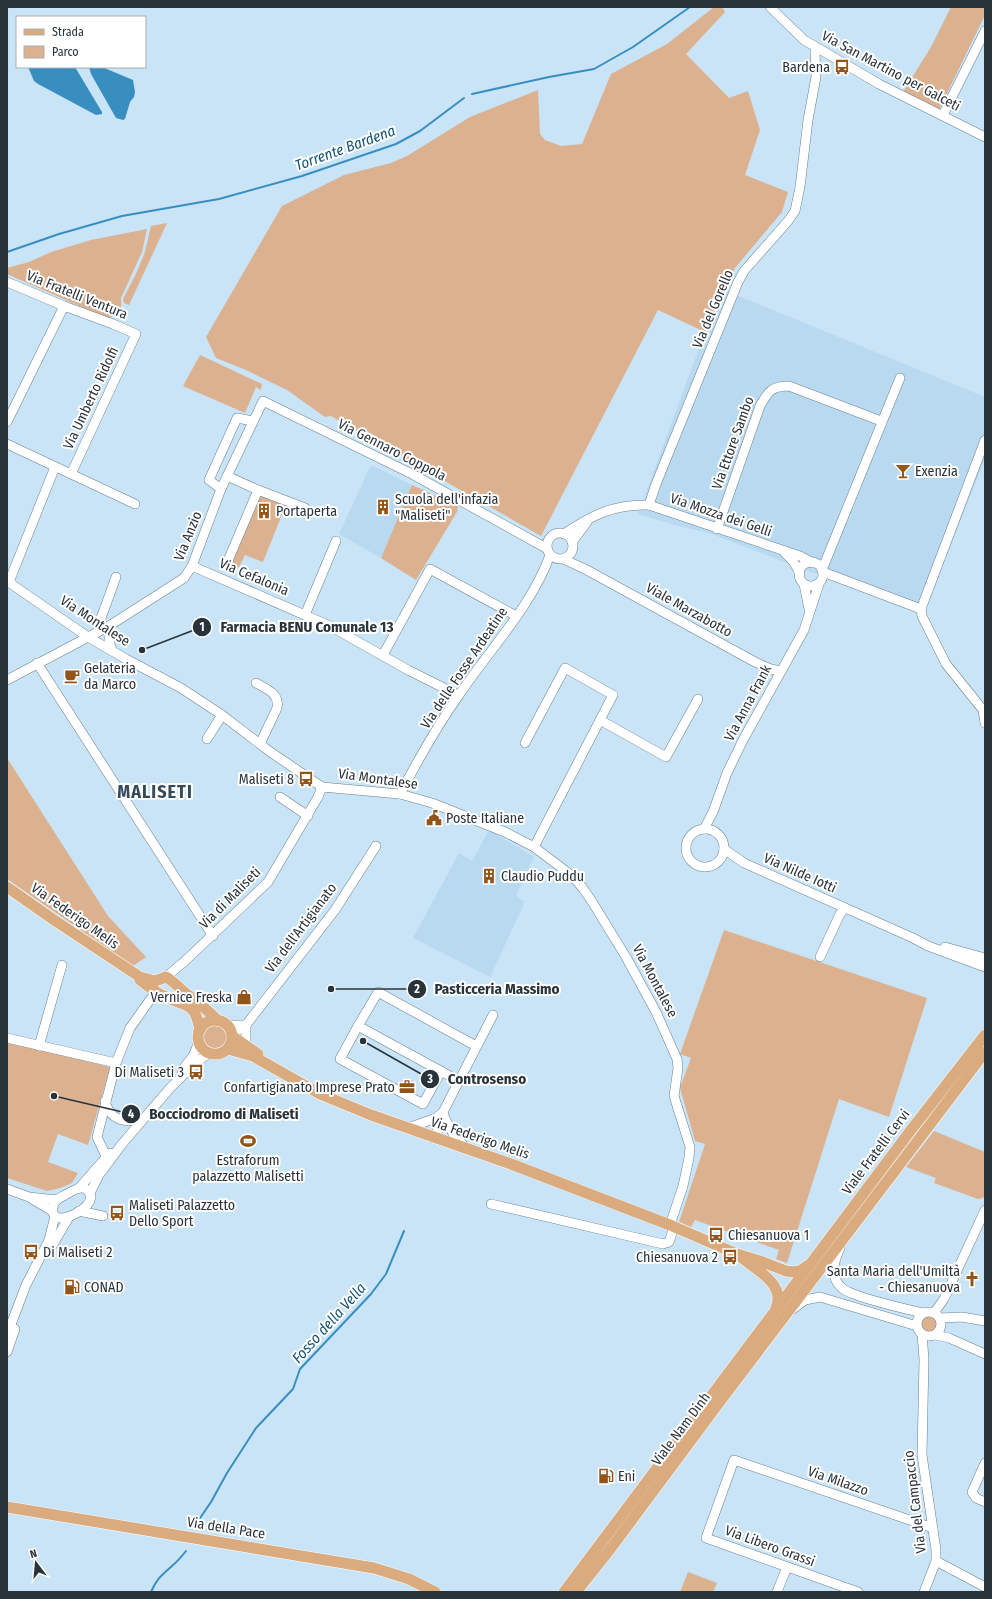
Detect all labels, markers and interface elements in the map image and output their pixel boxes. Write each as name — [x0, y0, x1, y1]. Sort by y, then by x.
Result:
legend — [16, 16, 146, 68]
text: Strada — [52, 25, 84, 39]
street label: Via San Martino per Galceti — [819, 27, 963, 115]
text: Parco — [52, 45, 79, 59]
bus stop icon: Bardena — [833, 58, 851, 76]
place label: Bardena — [782, 59, 830, 76]
water label: Torrente Bardena — [292, 121, 398, 175]
street label: Via Fratelli Ventura — [24, 267, 130, 323]
street label: Via del Gorello — [689, 267, 737, 351]
street label: Via Umberto Ridolfi — [60, 344, 122, 452]
street label: Via Ettore Sambo — [708, 394, 758, 492]
street label: Via Gennaro Coppola — [335, 415, 449, 485]
bar icon: Exenzia — [894, 462, 912, 480]
place label: Exenzia — [915, 463, 958, 480]
street label: Via Mozza dei Gelli — [668, 490, 774, 540]
place label: Scuola dell'infazia "Maliseti" — [395, 491, 499, 524]
building icon: Scuola dell'infazia "Maliseti" — [374, 498, 392, 516]
building icon: Portaperta — [255, 502, 273, 520]
place label: Portaperta — [276, 503, 337, 520]
street label: Via Anzio — [170, 509, 206, 563]
street label: Via Cefalonia — [217, 555, 292, 599]
street label: Viale Marzabotto — [643, 579, 735, 641]
street label: Via Montalese — [57, 592, 133, 650]
street label: Via delle Fosse Ardeatine — [417, 604, 511, 732]
callout: Farmacia BENU Comunale 13 — [192, 613, 401, 640]
text: Farmacia BENU Comunale 13 — [220, 618, 394, 636]
text: 1 — [199, 620, 205, 634]
place label: Gelateria da Marco — [84, 660, 136, 693]
street label: Via Anna Frank — [721, 662, 775, 744]
cafe icon: Gelateria da Marco — [63, 667, 81, 685]
street label: Via Montalese — [337, 765, 419, 793]
bus stop icon: Maliseti 8 — [297, 770, 315, 788]
place label: Maliseti 8 — [239, 771, 294, 788]
district label: MALISETI — [117, 781, 193, 803]
public building icon: Poste Italiane — [425, 809, 443, 827]
place label: Poste Italiane — [446, 810, 524, 827]
street label: Via Nilde Iotti — [761, 849, 839, 897]
street label: Via di Maliseti — [196, 864, 264, 932]
building icon: Claudio Puddu — [480, 867, 498, 885]
place label: Claudio Puddu — [501, 868, 584, 885]
street label: Via Federigo Melis — [28, 879, 122, 953]
street label: Via dell'Artigianato — [262, 880, 340, 976]
street label: Via Montalese — [629, 942, 681, 1020]
callout: Pasticceria Massimo — [407, 976, 568, 1003]
text: Pasticceria Massimo — [434, 980, 560, 998]
text: 2 — [413, 982, 420, 996]
shop icon: Vernice Freska — [235, 988, 253, 1006]
place label: Vernice Freska — [150, 989, 232, 1006]
bus stop icon: Di Maliseti 3 — [187, 1063, 205, 1081]
place label: Di Maliseti 3 — [115, 1064, 184, 1081]
callout: Controsenso — [420, 1065, 535, 1092]
text: Controsenso — [448, 1070, 526, 1088]
text: 3 — [426, 1072, 433, 1086]
office icon: Confartigianato Imprese Prato — [398, 1078, 416, 1096]
place label: Confartigianato Imprese Prato — [224, 1079, 395, 1096]
callout: Bocciodromo di Maliseti — [121, 1100, 307, 1127]
text: Bocciodromo di Maliseti — [149, 1105, 299, 1123]
street label: Viale Fratelli Cervi — [839, 1106, 913, 1198]
text: 4 — [128, 1107, 134, 1121]
street label: Via Federigo Melis — [428, 1113, 532, 1163]
sports icon: Estraforum palazzetto Malisetti — [239, 1132, 257, 1150]
place label: Estraforum palazzetto Malisetti — [192, 1152, 304, 1185]
place label: Maliseti Palazzetto Dello Sport — [129, 1197, 235, 1230]
bus stop icon: Maliseti Palazzetto Dello Sport — [108, 1204, 126, 1222]
bus stop icon: Chiesanuova 1 — [707, 1226, 725, 1244]
place label: Chiesanuova 1 — [728, 1227, 809, 1244]
bus stop icon: Di Maliseti 2 — [22, 1243, 40, 1261]
place label: Di Maliseti 2 — [43, 1244, 112, 1261]
bus stop icon: Chiesanuova 2 — [721, 1248, 739, 1266]
place label: Chiesanuova 2 — [636, 1249, 718, 1266]
place label: Santa Maria dell'Umiltà - Chiesanuova — [827, 1263, 960, 1296]
church icon: Santa Maria dell'Umiltà - Chiesanuova — [963, 1270, 981, 1288]
fuel station icon: CONAD — [63, 1278, 81, 1296]
place label: CONAD — [84, 1279, 124, 1296]
water label: Fosso della Vella — [288, 1279, 370, 1367]
street label: Viale Nam Dinh — [648, 1389, 714, 1469]
street label: Via del Campaccio — [900, 1450, 930, 1554]
street label: Via Milazzo — [805, 1463, 871, 1499]
fuel station icon: Eni — [597, 1467, 615, 1485]
place label: Eni — [618, 1468, 635, 1485]
street label: Via della Pace — [186, 1513, 266, 1543]
street label: Via Libero Grassi — [723, 1522, 817, 1570]
north arrow — [16, 1543, 56, 1583]
text: N — [28, 1547, 38, 1561]

